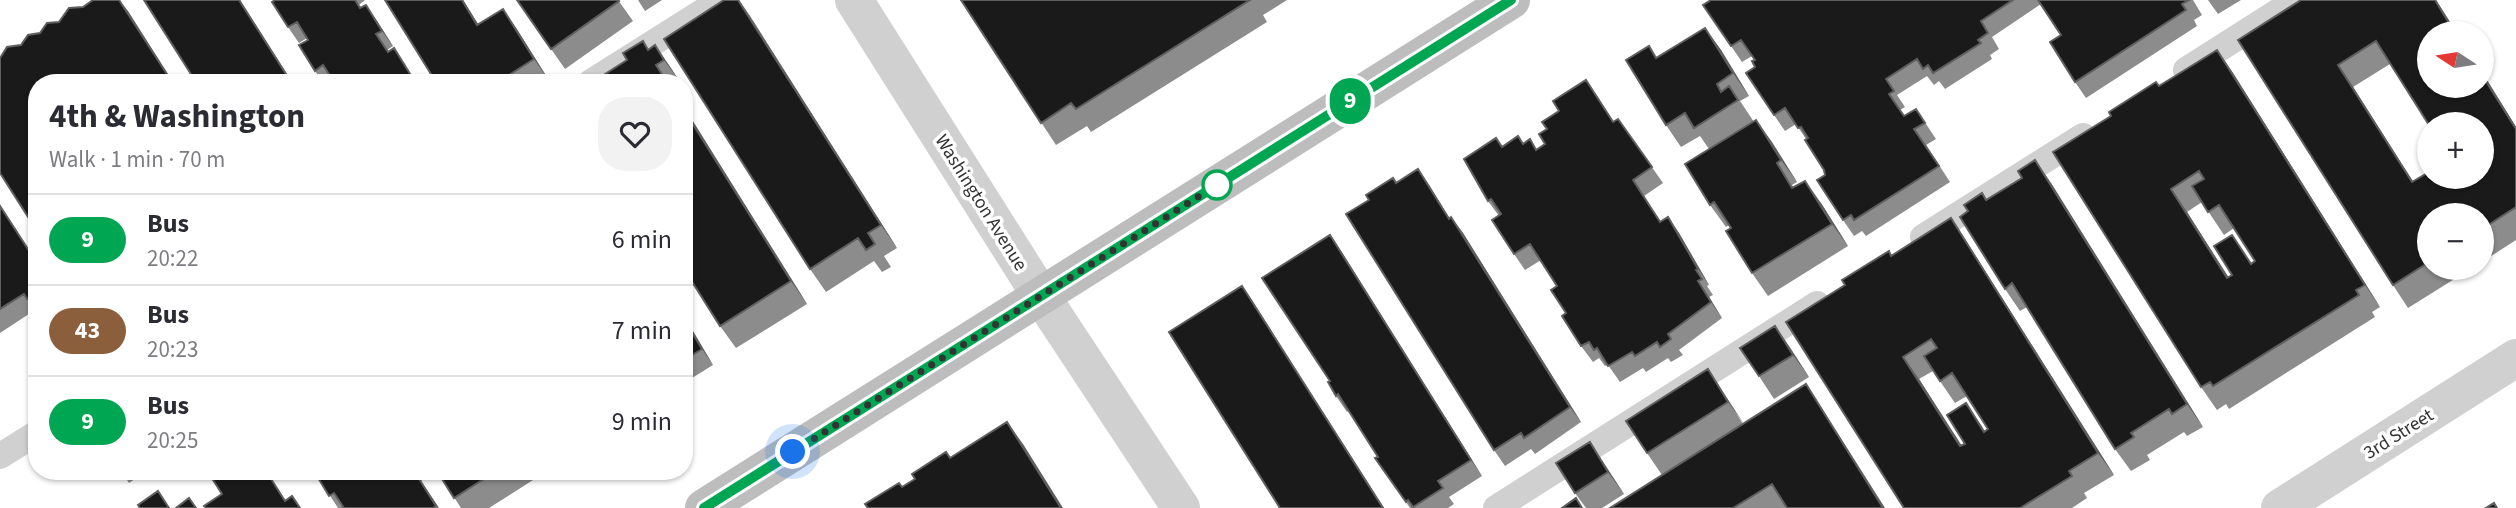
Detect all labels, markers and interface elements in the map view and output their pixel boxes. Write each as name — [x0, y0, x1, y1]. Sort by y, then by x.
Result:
north arrow — [2417, 21, 2494, 98]
map controls — [2417, 21, 2494, 280]
line badge: 9 — [1327, 78, 1373, 124]
text: 9 — [1344, 83, 1356, 118]
text: 4th & Washington — [49, 93, 305, 140]
button: heart — [598, 97, 672, 171]
button: + — [2417, 112, 2494, 189]
street label: Washington Avenue — [928, 129, 1034, 276]
text: Walk · 1 min · 70 m — [49, 143, 225, 176]
unlabelled marker — [1202, 170, 1232, 200]
button: − — [2417, 203, 2494, 280]
text: Bus — [147, 205, 189, 242]
text: 6 min — [612, 221, 672, 258]
text: 9 — [81, 222, 94, 257]
text: 20:22 — [147, 242, 198, 275]
text: Bus — [147, 296, 189, 333]
text: 7 min — [612, 312, 672, 349]
text: 43 — [75, 313, 100, 348]
text: 20:23 — [147, 333, 198, 366]
text: Bus — [147, 387, 189, 424]
street label: 3rd Street — [2359, 402, 2439, 466]
text: 9 min — [612, 403, 672, 440]
text: 9 — [81, 404, 94, 439]
text: 20:25 — [147, 424, 198, 457]
your location — [775, 434, 810, 469]

